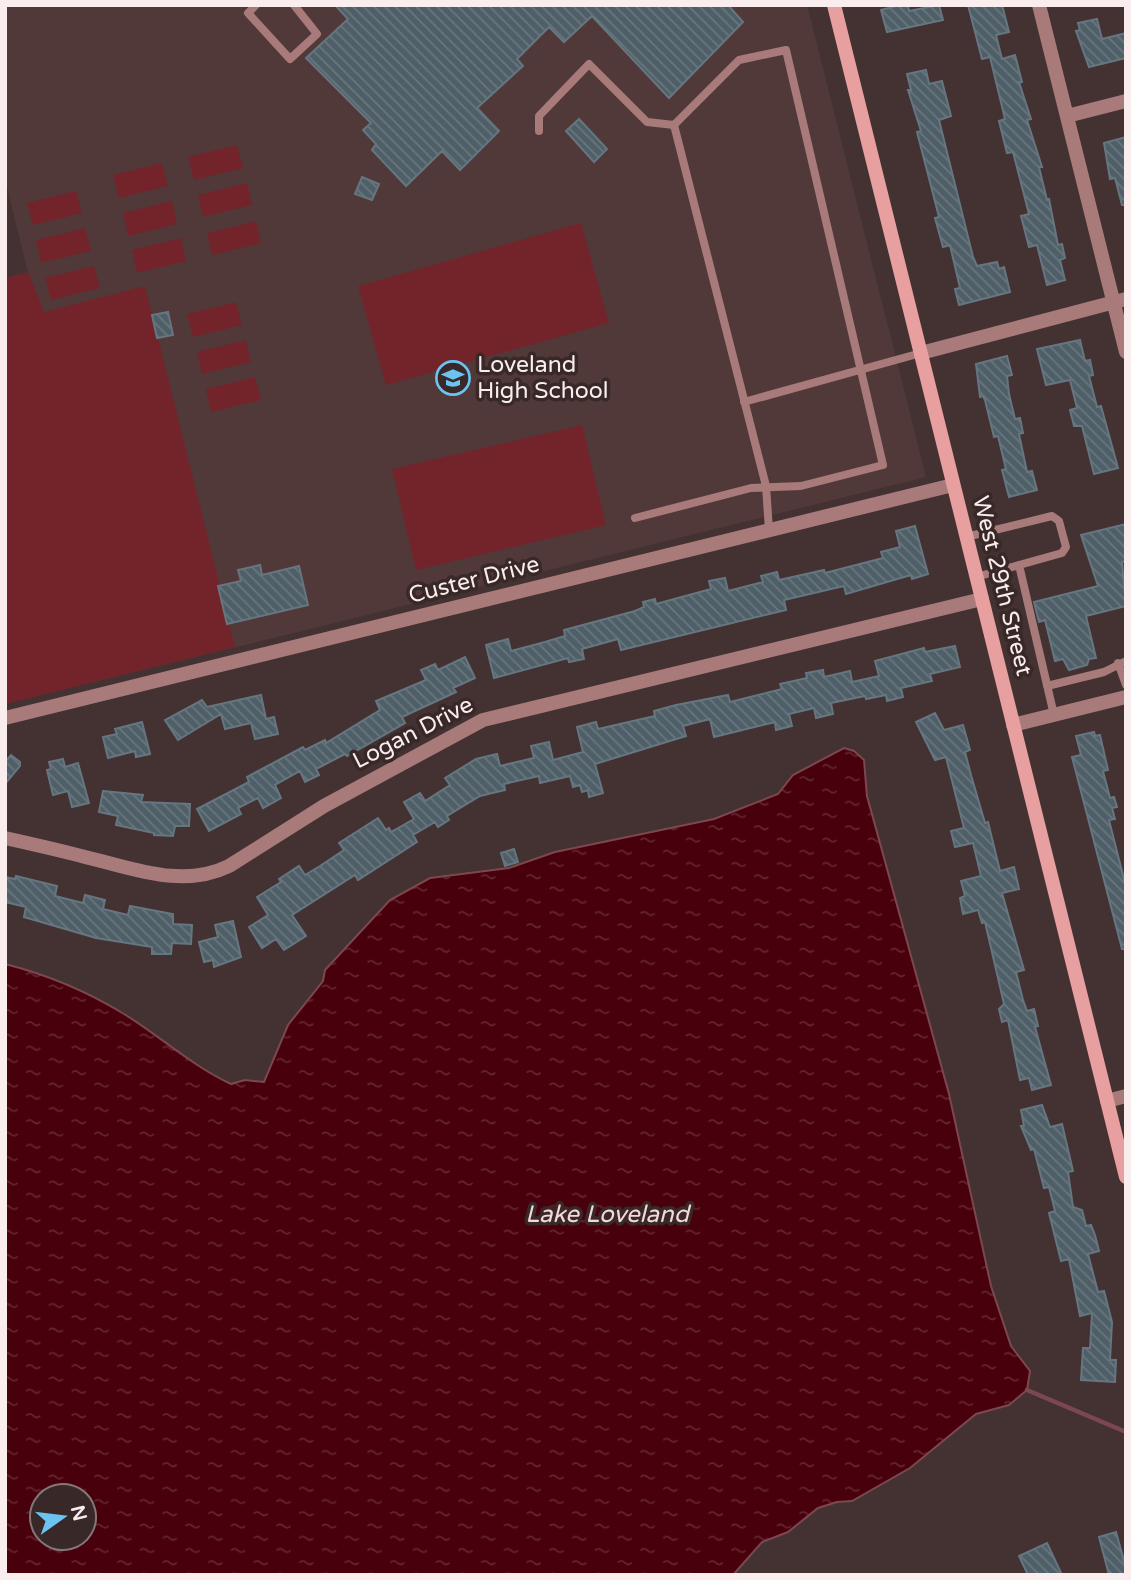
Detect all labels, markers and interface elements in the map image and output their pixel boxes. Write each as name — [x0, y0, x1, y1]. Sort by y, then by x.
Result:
place label: Loveland High School — [477, 351, 609, 405]
school or university icon: Loveland High School — [434, 359, 472, 397]
street label: West 29th Street — [966, 493, 1038, 679]
street label: Custer Drive — [406, 550, 542, 610]
street label: Logan Drive — [348, 691, 478, 775]
water label: Lake Loveland — [525, 1200, 692, 1229]
north arrow — [28, 1482, 98, 1552]
text: N — [66, 1503, 91, 1523]

